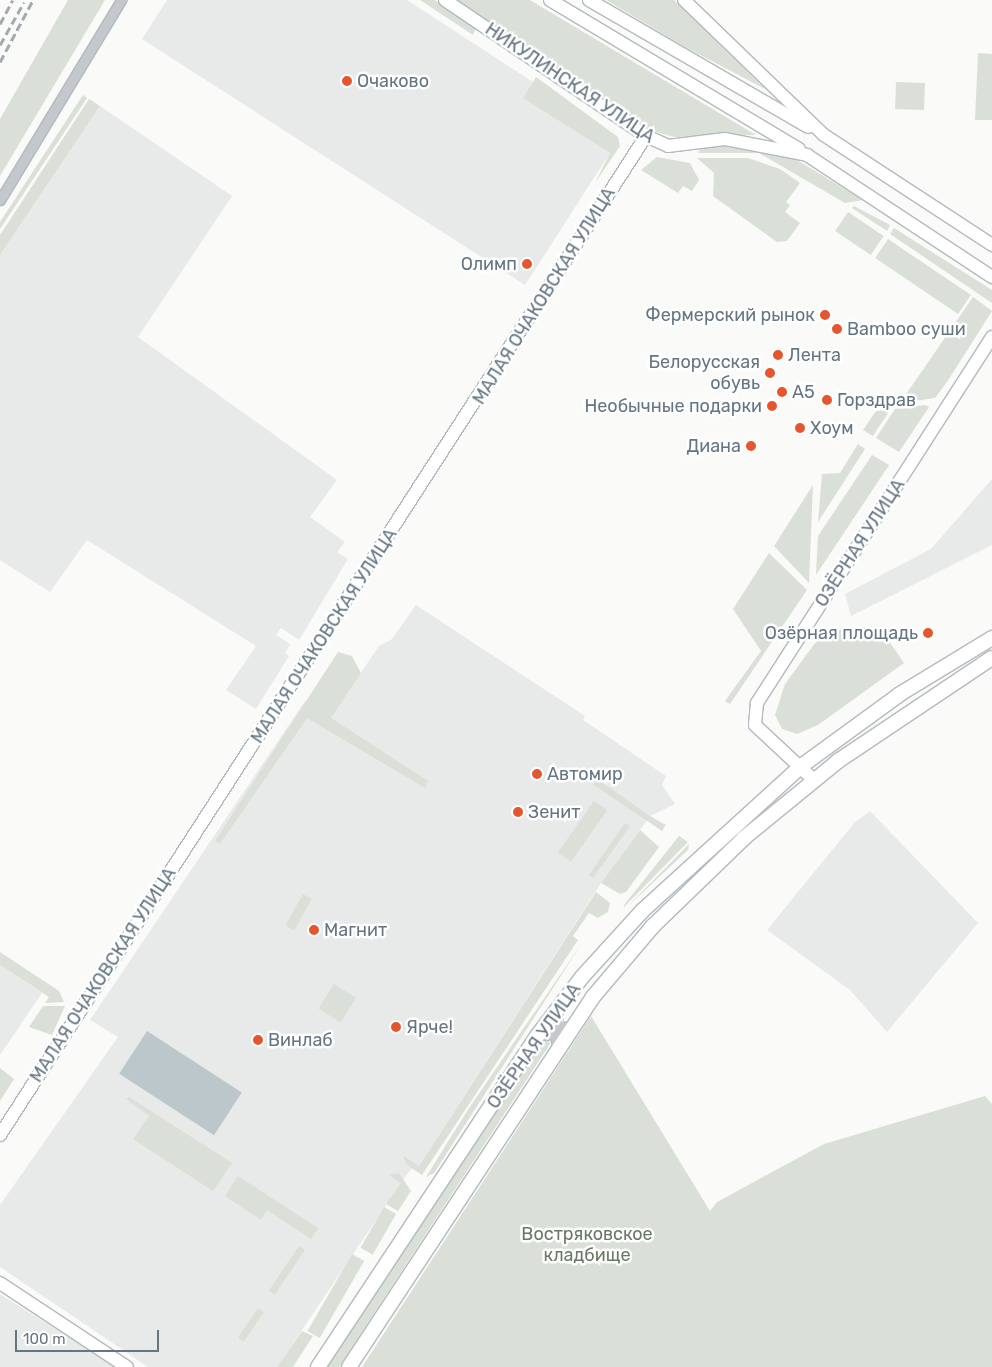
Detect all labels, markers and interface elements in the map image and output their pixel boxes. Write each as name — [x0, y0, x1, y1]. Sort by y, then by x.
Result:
street label: НИКУЛИНСКАЯ УЛИЦА — [481, 18, 659, 148]
place label: Очаково — [357, 70, 429, 92]
marker: Очаково — [341, 75, 353, 87]
street label: МАЛАЯ ОЧАКОВСКАЯ УЛИЦА — [468, 184, 620, 408]
place label: Олимп — [461, 253, 517, 275]
marker: Олимп — [521, 258, 533, 270]
place label: Фермерский рынок — [645, 304, 815, 326]
marker: Фермерский рынок — [819, 309, 831, 321]
place label: Bamboo суши — [847, 318, 966, 340]
marker: Bamboo суши — [831, 323, 843, 335]
place label: Лента — [788, 344, 841, 366]
marker: Лента — [772, 349, 784, 361]
place label: Белорусская обувь — [649, 352, 760, 394]
marker: Белорусская обувь — [764, 367, 776, 379]
place label: А5 — [792, 381, 815, 403]
marker: А5 — [776, 386, 788, 398]
place label: Горздрав — [837, 389, 916, 411]
marker: Горздрав — [821, 394, 833, 406]
place label: Необычные подарки — [584, 395, 762, 417]
marker: Необычные подарки — [766, 400, 778, 412]
place label: Хоум — [810, 417, 854, 439]
marker: Хоум — [794, 422, 806, 434]
place label: Диана — [686, 435, 741, 457]
marker: Диана — [745, 440, 757, 452]
street label: ОЗЁРНАЯ УЛИЦА — [811, 475, 909, 611]
street label: МАЛАЯ ОЧАКОВСКАЯ УЛИЦА — [246, 525, 402, 747]
place label: Озёрная площадь — [765, 622, 918, 644]
marker: Озёрная площадь — [922, 627, 934, 639]
place label: Автомир — [547, 763, 623, 785]
marker: Автомир — [531, 768, 543, 780]
place label: Зенит — [528, 801, 580, 823]
marker: Зенит — [512, 806, 524, 818]
street label: МАЛАЯ ОЧАКОВСКАЯ УЛИЦА — [25, 864, 181, 1086]
place label: Магнит — [324, 919, 387, 941]
marker: Магнит — [308, 924, 320, 936]
street label: ОЗЁРНАЯ УЛИЦА — [483, 979, 585, 1113]
place label: Ярче! — [406, 1016, 453, 1038]
marker: Ярче! — [390, 1021, 402, 1033]
place label: Винлаб — [268, 1029, 333, 1051]
marker: Винлаб — [252, 1034, 264, 1046]
park label: Востряковское кладбище — [521, 1224, 653, 1266]
scale bar — [18, 1320, 161, 1352]
text: 100 m — [23, 1330, 65, 1348]

